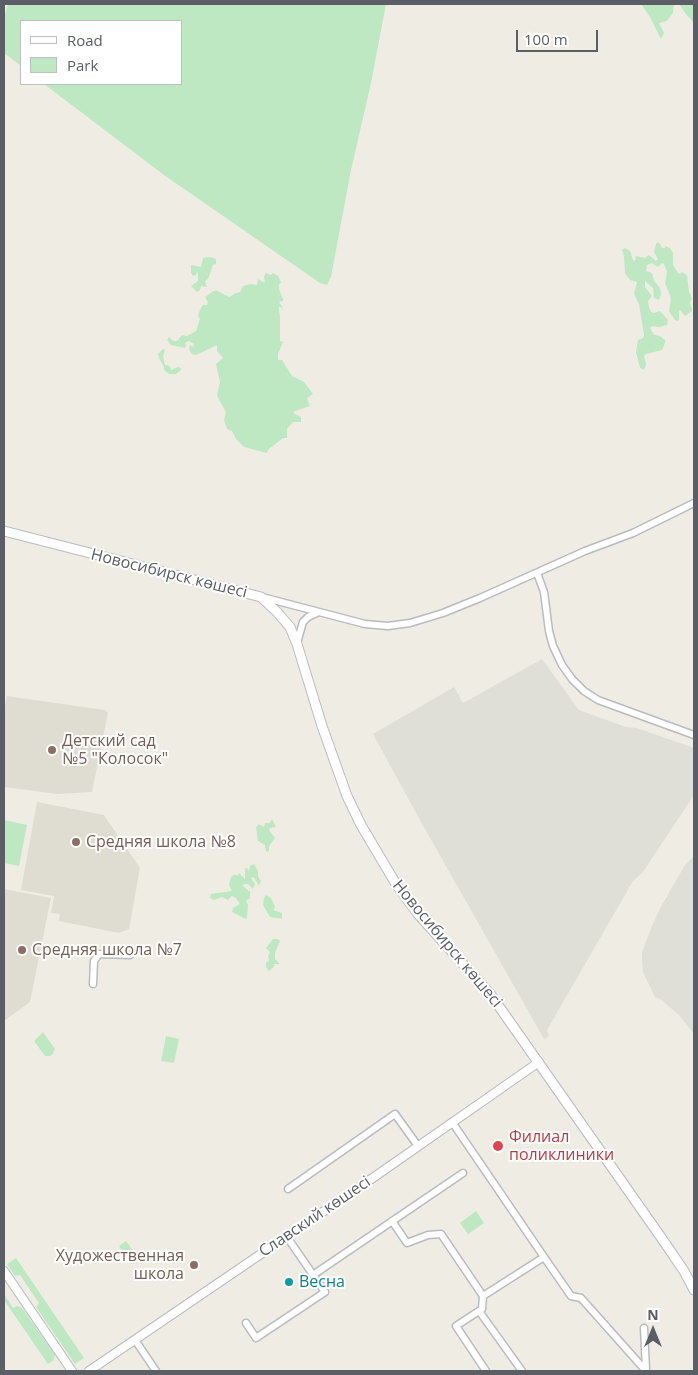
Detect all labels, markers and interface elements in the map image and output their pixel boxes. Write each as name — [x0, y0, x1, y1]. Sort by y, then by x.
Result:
legend — [20, 20, 182, 85]
scale bar — [518, 20, 600, 52]
text: 100 m — [524, 29, 568, 49]
text: Road — [67, 30, 103, 50]
text: Park — [67, 55, 98, 75]
street label: Новосибирск көшесі — [89, 545, 249, 603]
place label: Детский сад №5 "Колосок" — [62, 731, 168, 769]
marker: Детский сад №5 "Колосок" — [46, 744, 58, 756]
place label: Средняя школа №8 — [86, 832, 236, 852]
marker: Средняя школа №8 — [70, 836, 82, 848]
street label: Новосибирск көшесі — [388, 876, 506, 1012]
place label: Средняя школа №7 — [32, 940, 182, 960]
marker: Средняя школа №7 — [16, 944, 28, 956]
place label: Филиал поликлиники — [509, 1127, 614, 1165]
marker: Филиал поликлиники — [491, 1139, 505, 1153]
street label: Славский көшесі — [256, 1173, 374, 1261]
place label: Художественная школа — [56, 1246, 184, 1284]
marker: Художественная школа — [188, 1259, 200, 1271]
place label: Весна — [299, 1272, 345, 1292]
marker: Весна — [283, 1276, 295, 1288]
north arrow — [628, 1305, 678, 1355]
text: N — [647, 1305, 659, 1324]

